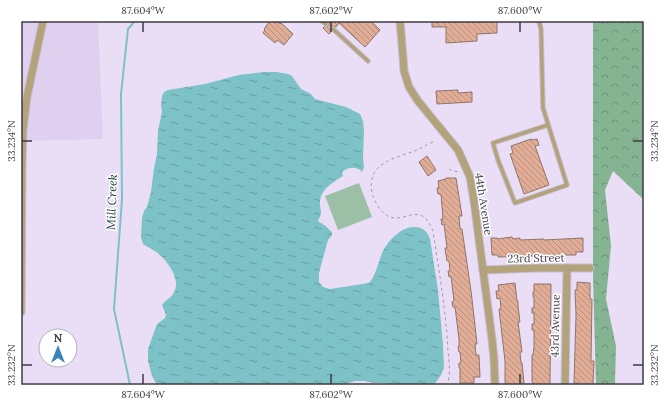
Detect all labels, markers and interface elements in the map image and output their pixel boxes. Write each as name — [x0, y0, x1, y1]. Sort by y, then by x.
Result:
text: 87.604°W — [121, 4, 166, 17]
text: 87.602°W — [309, 4, 354, 17]
text: 87.600°W — [498, 4, 543, 17]
text: 33.234°N — [5, 120, 18, 162]
text: 33.234°N — [648, 120, 661, 162]
street label: 44th Avenue — [472, 172, 496, 236]
water label: Mill Creek — [103, 174, 120, 230]
street label: 23rd Street — [507, 250, 565, 265]
street label: 43rd Avenue — [547, 294, 563, 358]
north arrow — [38, 328, 78, 368]
text: N — [54, 331, 63, 345]
text: 33.232°N — [5, 344, 18, 386]
text: 33.232°N — [648, 344, 661, 386]
text: 87.604°W — [121, 388, 166, 401]
text: 87.602°W — [309, 388, 354, 401]
text: 87.600°W — [498, 388, 543, 401]

